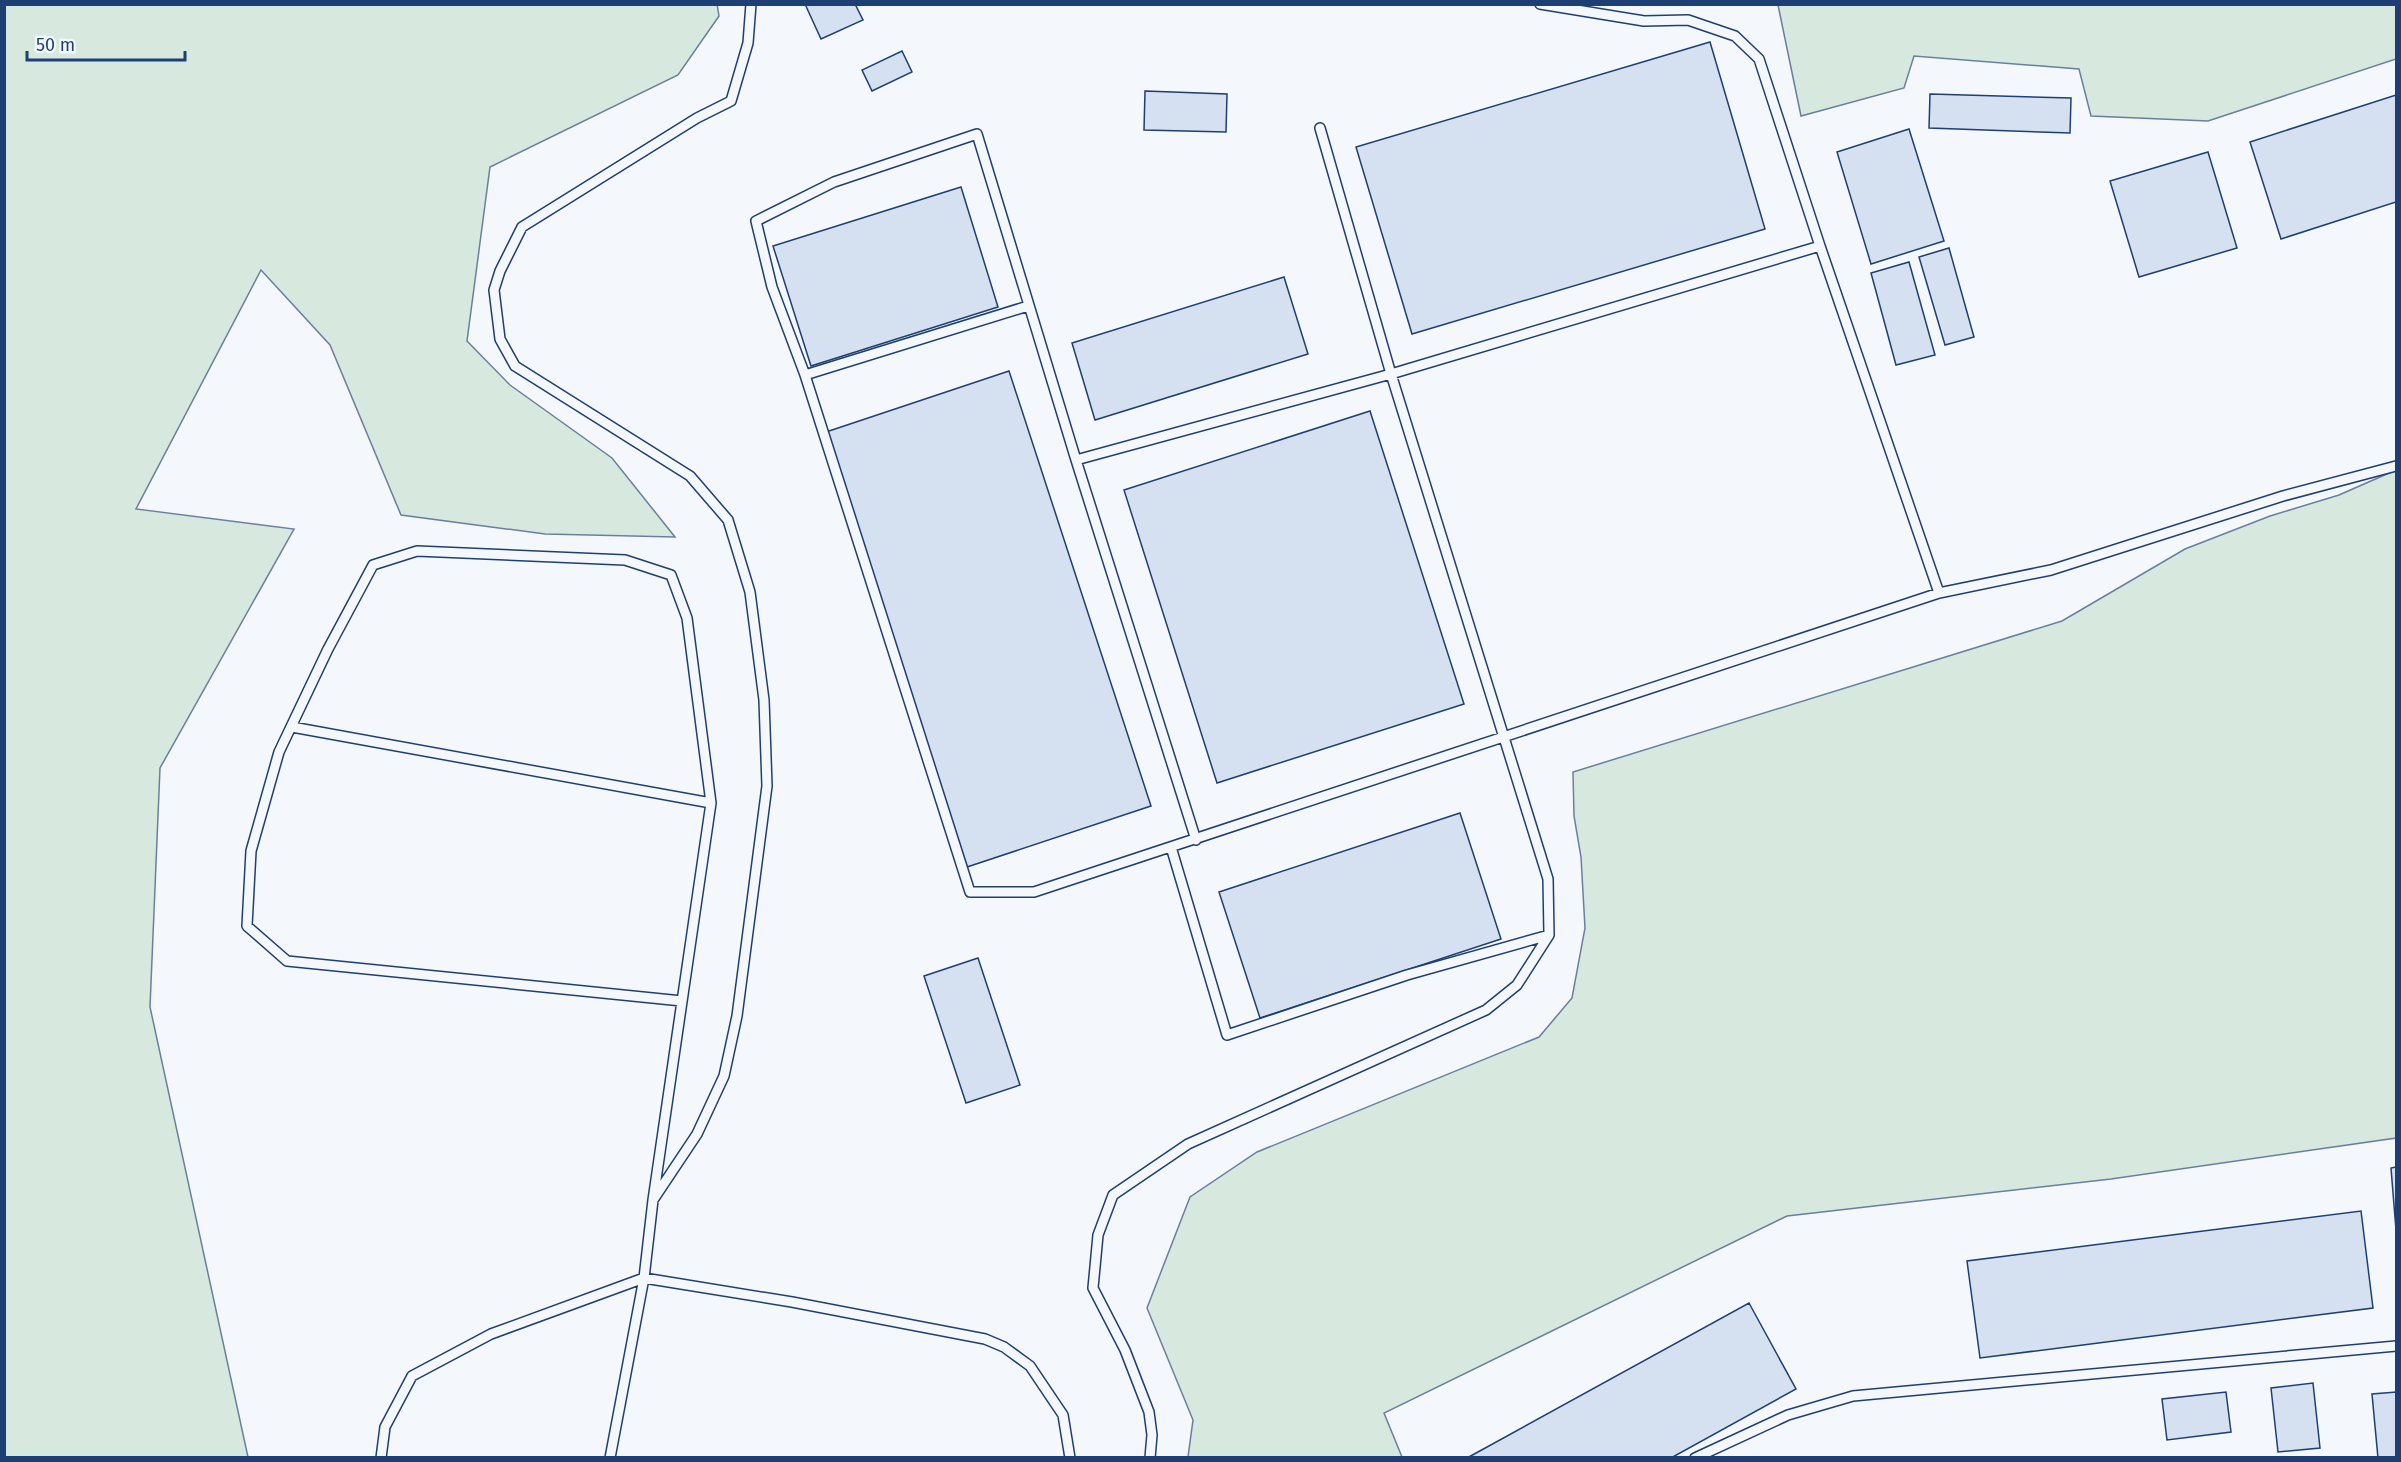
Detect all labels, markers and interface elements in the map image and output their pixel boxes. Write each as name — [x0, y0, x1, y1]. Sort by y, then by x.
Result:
scale bar — [27, 24, 184, 62]
text: 50 m — [36, 34, 75, 56]

